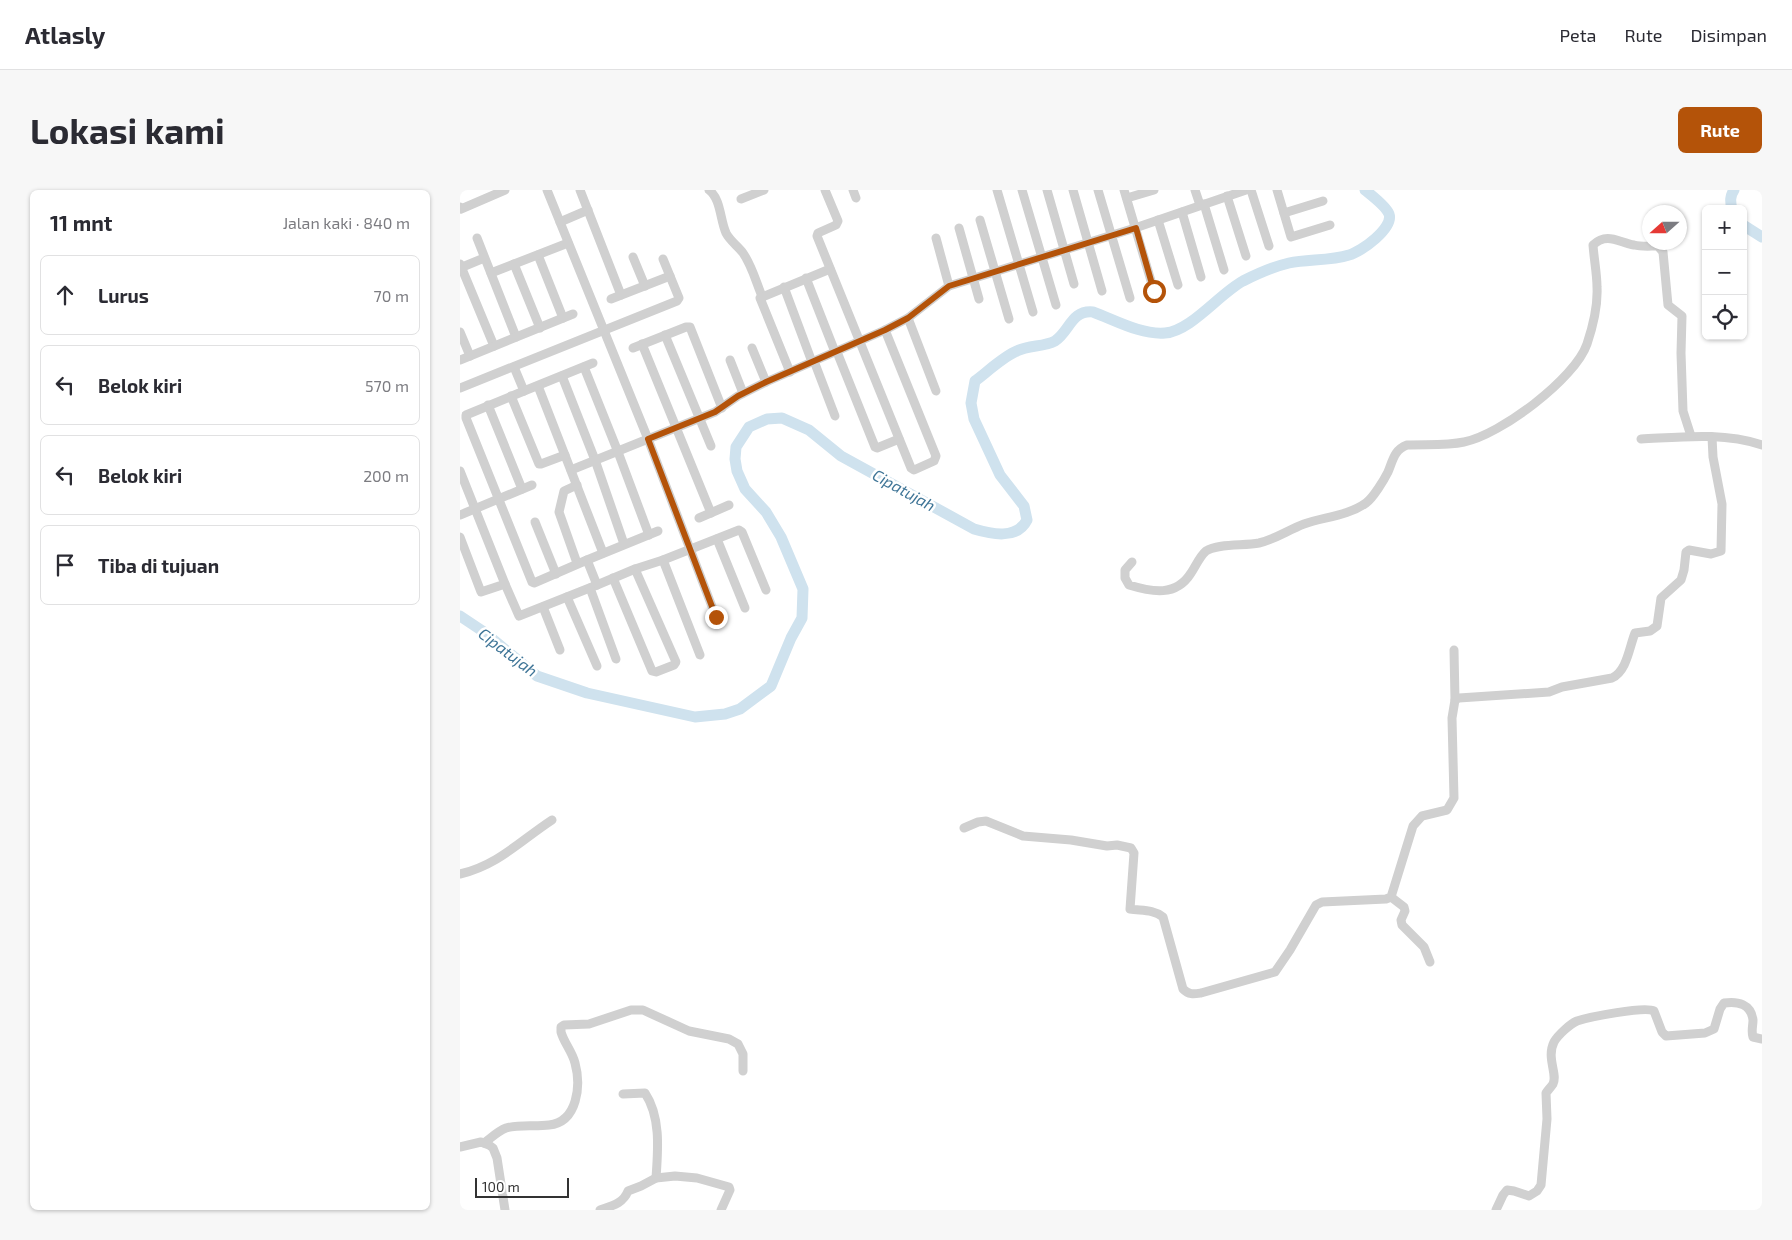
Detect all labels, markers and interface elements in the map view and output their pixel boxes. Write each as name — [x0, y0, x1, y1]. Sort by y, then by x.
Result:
text: Atlasly — [25, 20, 105, 49]
text: Peta — [1560, 24, 1597, 46]
text: Rute — [1625, 24, 1662, 46]
text: Disimpan — [1690, 24, 1767, 46]
button: Rute — [1678, 107, 1762, 153]
text: Lokasi kami — [30, 109, 225, 151]
north arrow — [1642, 205, 1687, 250]
map controls — [1702, 205, 1747, 340]
button: + — [1702, 205, 1747, 250]
text: 11 mnt — [50, 210, 112, 235]
text: Jalan kaki · 840 m — [283, 213, 410, 232]
button: − — [1702, 250, 1747, 295]
route start — [1143, 280, 1166, 303]
icon: ahead — [51, 281, 79, 309]
text: Lurus — [98, 284, 149, 307]
text: 70 m — [374, 286, 409, 305]
button: locate — [1702, 295, 1747, 340]
icon: left — [51, 371, 79, 399]
text: Belok kiri — [98, 374, 182, 397]
text: 570 m — [365, 376, 409, 395]
icon: left — [51, 461, 79, 489]
text: Belok kiri — [98, 464, 182, 487]
water label: Cipatujah — [869, 465, 939, 515]
text: 200 m — [363, 466, 409, 485]
icon: arrive — [51, 551, 79, 579]
text: Tiba di tujuan — [98, 554, 219, 577]
route end — [705, 606, 728, 629]
water label: Cipatujah — [474, 623, 542, 681]
scale bar — [475, 1175, 569, 1198]
text: 100 m — [482, 1178, 520, 1195]

